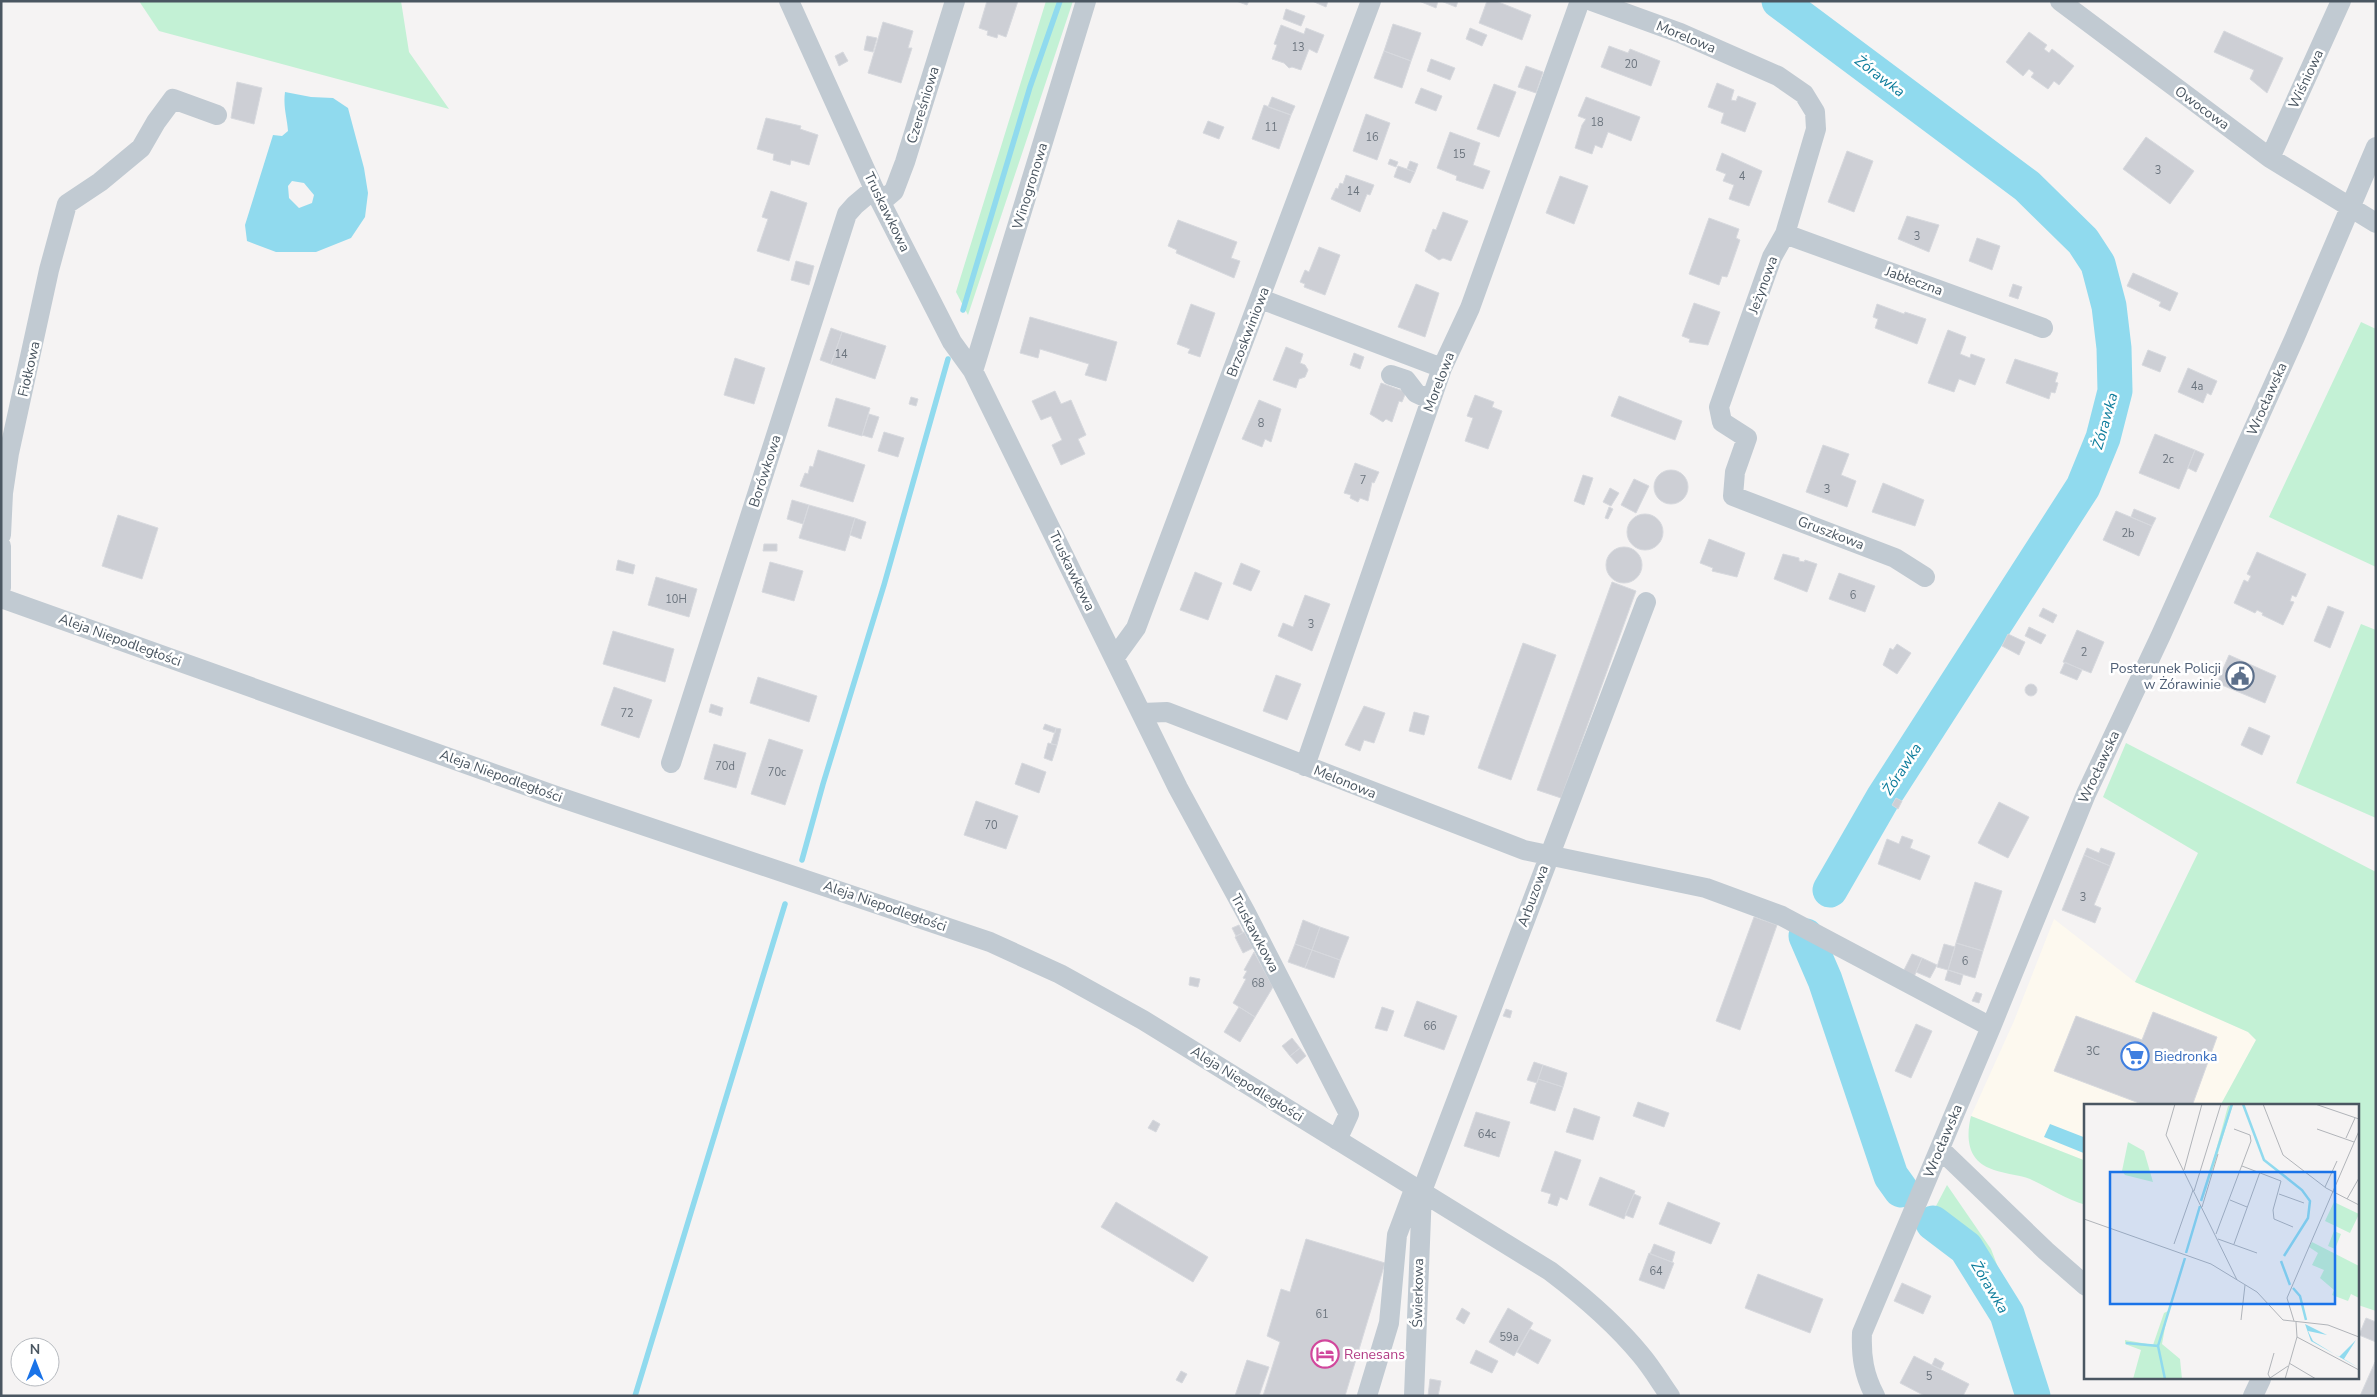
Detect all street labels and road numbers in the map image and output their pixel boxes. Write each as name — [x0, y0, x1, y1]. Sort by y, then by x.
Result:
street label: Morelowa — [1653, 16, 1719, 58]
street label: Wiśniowa — [2284, 46, 2328, 112]
street label: Czereśniowa — [902, 64, 944, 146]
street label: Owocowa — [2171, 82, 2233, 134]
street label: Winogronowa — [1008, 140, 1052, 232]
street label: Truskawkowa — [859, 169, 915, 255]
street label: Jeżynowa — [1743, 253, 1782, 317]
street label: Jabłeczna — [1882, 261, 1945, 300]
street label: Brzoskwiniowa — [1222, 284, 1274, 380]
street label: Fiołkowa — [13, 339, 45, 399]
street label: Morelowa — [1419, 349, 1459, 415]
street label: Wrocławska — [2242, 359, 2292, 439]
street label: Borówkowa — [744, 432, 786, 510]
street label: Gruszkowa — [1795, 512, 1867, 554]
street label: Truskawkowa — [1044, 528, 1100, 614]
street label: Aleja Niepodległości — [56, 609, 184, 671]
street label: Wrocławska — [2074, 728, 2124, 806]
street label: Aleja Niepodległości — [437, 745, 565, 807]
street label: Melonowa — [1311, 761, 1379, 803]
street label: Arbuzowa — [1513, 863, 1553, 929]
street label: Aleja Niepodległości — [821, 876, 949, 936]
street label: Truskawkowa — [1226, 890, 1284, 976]
street label: Aleja Niepodległości — [1187, 1042, 1307, 1126]
street label: Wrocławska — [1919, 1101, 1967, 1181]
street label: Świerkowa — [1408, 1258, 1428, 1328]

